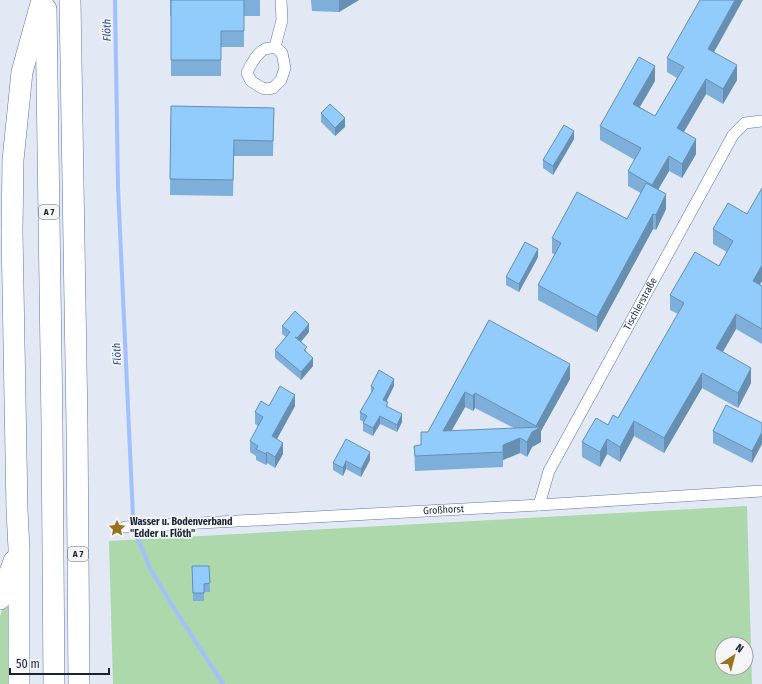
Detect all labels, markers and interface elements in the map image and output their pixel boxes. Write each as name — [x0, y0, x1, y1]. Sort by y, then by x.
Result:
water label: Flöth — [100, 18, 114, 41]
road number: A 7 — [39, 205, 59, 219]
street label: Tischlerstraße — [621, 276, 660, 332]
water label: Flöth — [110, 342, 124, 366]
street label: Großhorst — [423, 503, 465, 517]
place label: Wasser u. Bodenverband "Edder u. Flöth" — [130, 516, 232, 540]
place icon: Wasser u. Bodenverband "Edder u. Flöth" — [107, 518, 127, 538]
road number: A 7 — [68, 547, 88, 561]
north arrow — [714, 636, 754, 676]
text: N — [733, 641, 746, 656]
scale bar — [10, 650, 109, 676]
text: 50 m — [16, 657, 40, 671]

